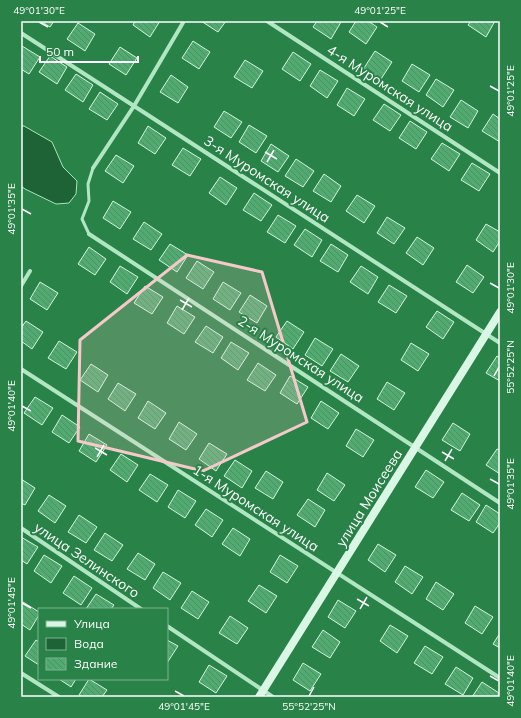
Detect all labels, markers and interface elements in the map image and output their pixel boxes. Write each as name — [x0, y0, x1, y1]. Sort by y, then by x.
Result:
text: 49°01'30"E — [13, 4, 65, 17]
text: 49°01'25"E — [354, 4, 406, 17]
scale bar — [40, 38, 138, 64]
street label: 4-я Муромская улица — [324, 41, 456, 135]
text: 50 m — [46, 44, 74, 59]
text: 49°01'25"E — [504, 65, 517, 117]
street label: 3-я Муромская улица — [201, 132, 333, 226]
text: 49°01'35"E — [5, 183, 18, 235]
text: 49°01'30"E — [504, 262, 517, 314]
street label: 2-я Муромская улица — [235, 312, 367, 406]
text: 55°52'25"N — [504, 340, 517, 394]
text: 49°01'40"E — [5, 380, 18, 432]
street label: улица Моисеева — [332, 446, 406, 550]
text: 49°01'35"E — [504, 458, 517, 510]
street label: 1-я Муромская улица — [190, 461, 322, 555]
street label: улица Зелинского — [31, 518, 143, 602]
text: 49°01'45"E — [5, 577, 18, 629]
legend — [38, 608, 168, 680]
text: Улица — [73, 616, 110, 631]
text: Вода — [74, 636, 104, 651]
text: 49°01'40"E — [504, 655, 517, 707]
text: Здание — [74, 656, 118, 671]
text: 49°01'45"E — [158, 700, 210, 713]
text: 55°52'25"N — [282, 700, 336, 713]

